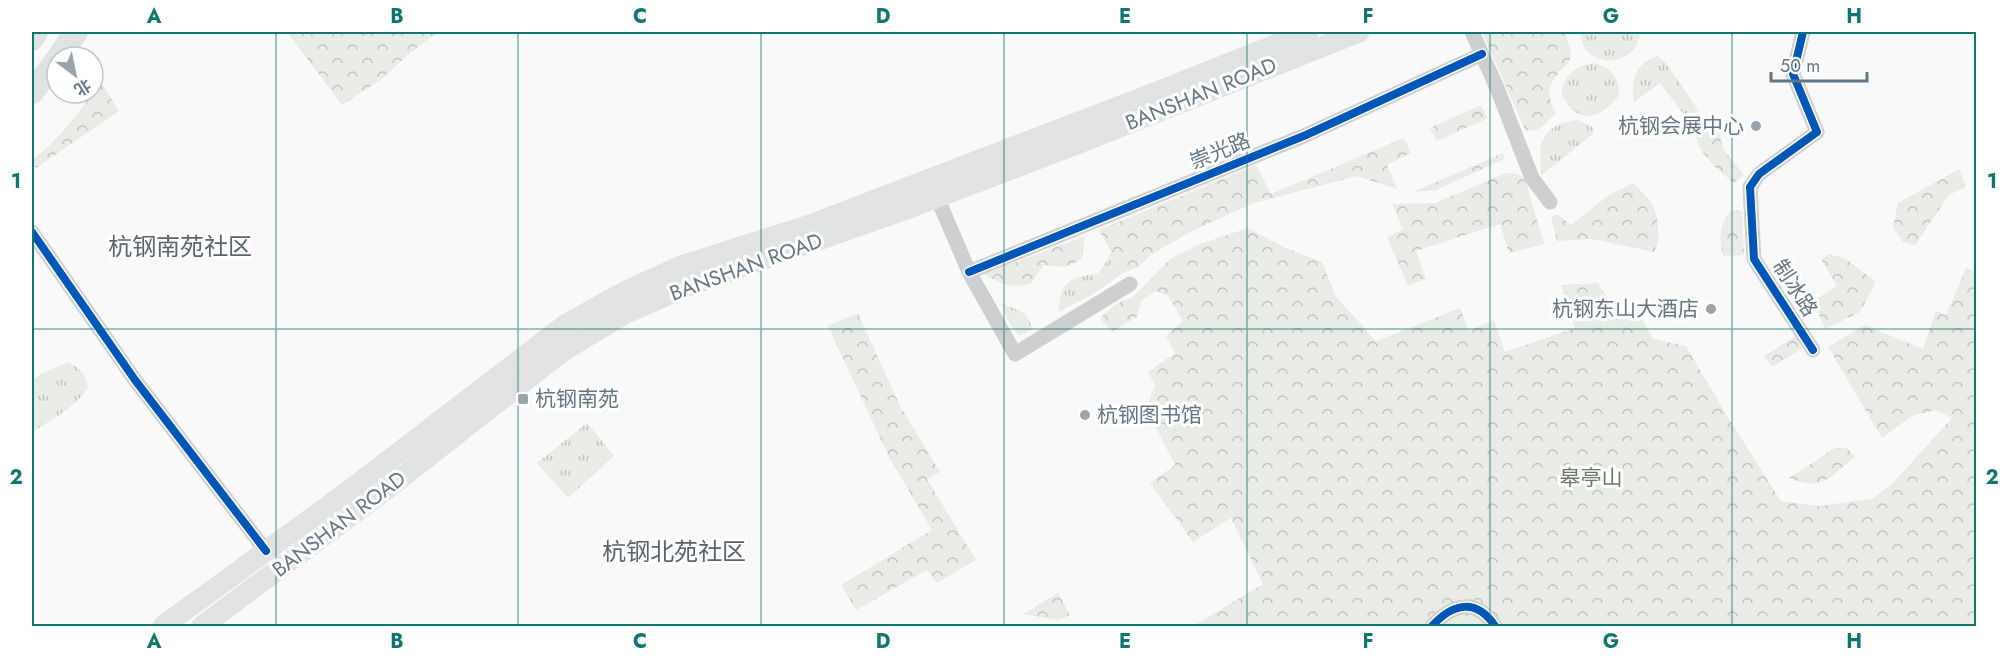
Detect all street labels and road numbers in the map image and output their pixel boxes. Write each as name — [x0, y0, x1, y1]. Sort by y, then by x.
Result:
street label: BANSHAN ROAD — [1121, 50, 1281, 138]
street label: 崇光路 — [1185, 125, 1255, 177]
street label: BANSHAN ROAD — [666, 225, 826, 309]
street label: 制冰路 — [1765, 253, 1825, 323]
street label: BANSHAN ROAD — [266, 464, 412, 584]

